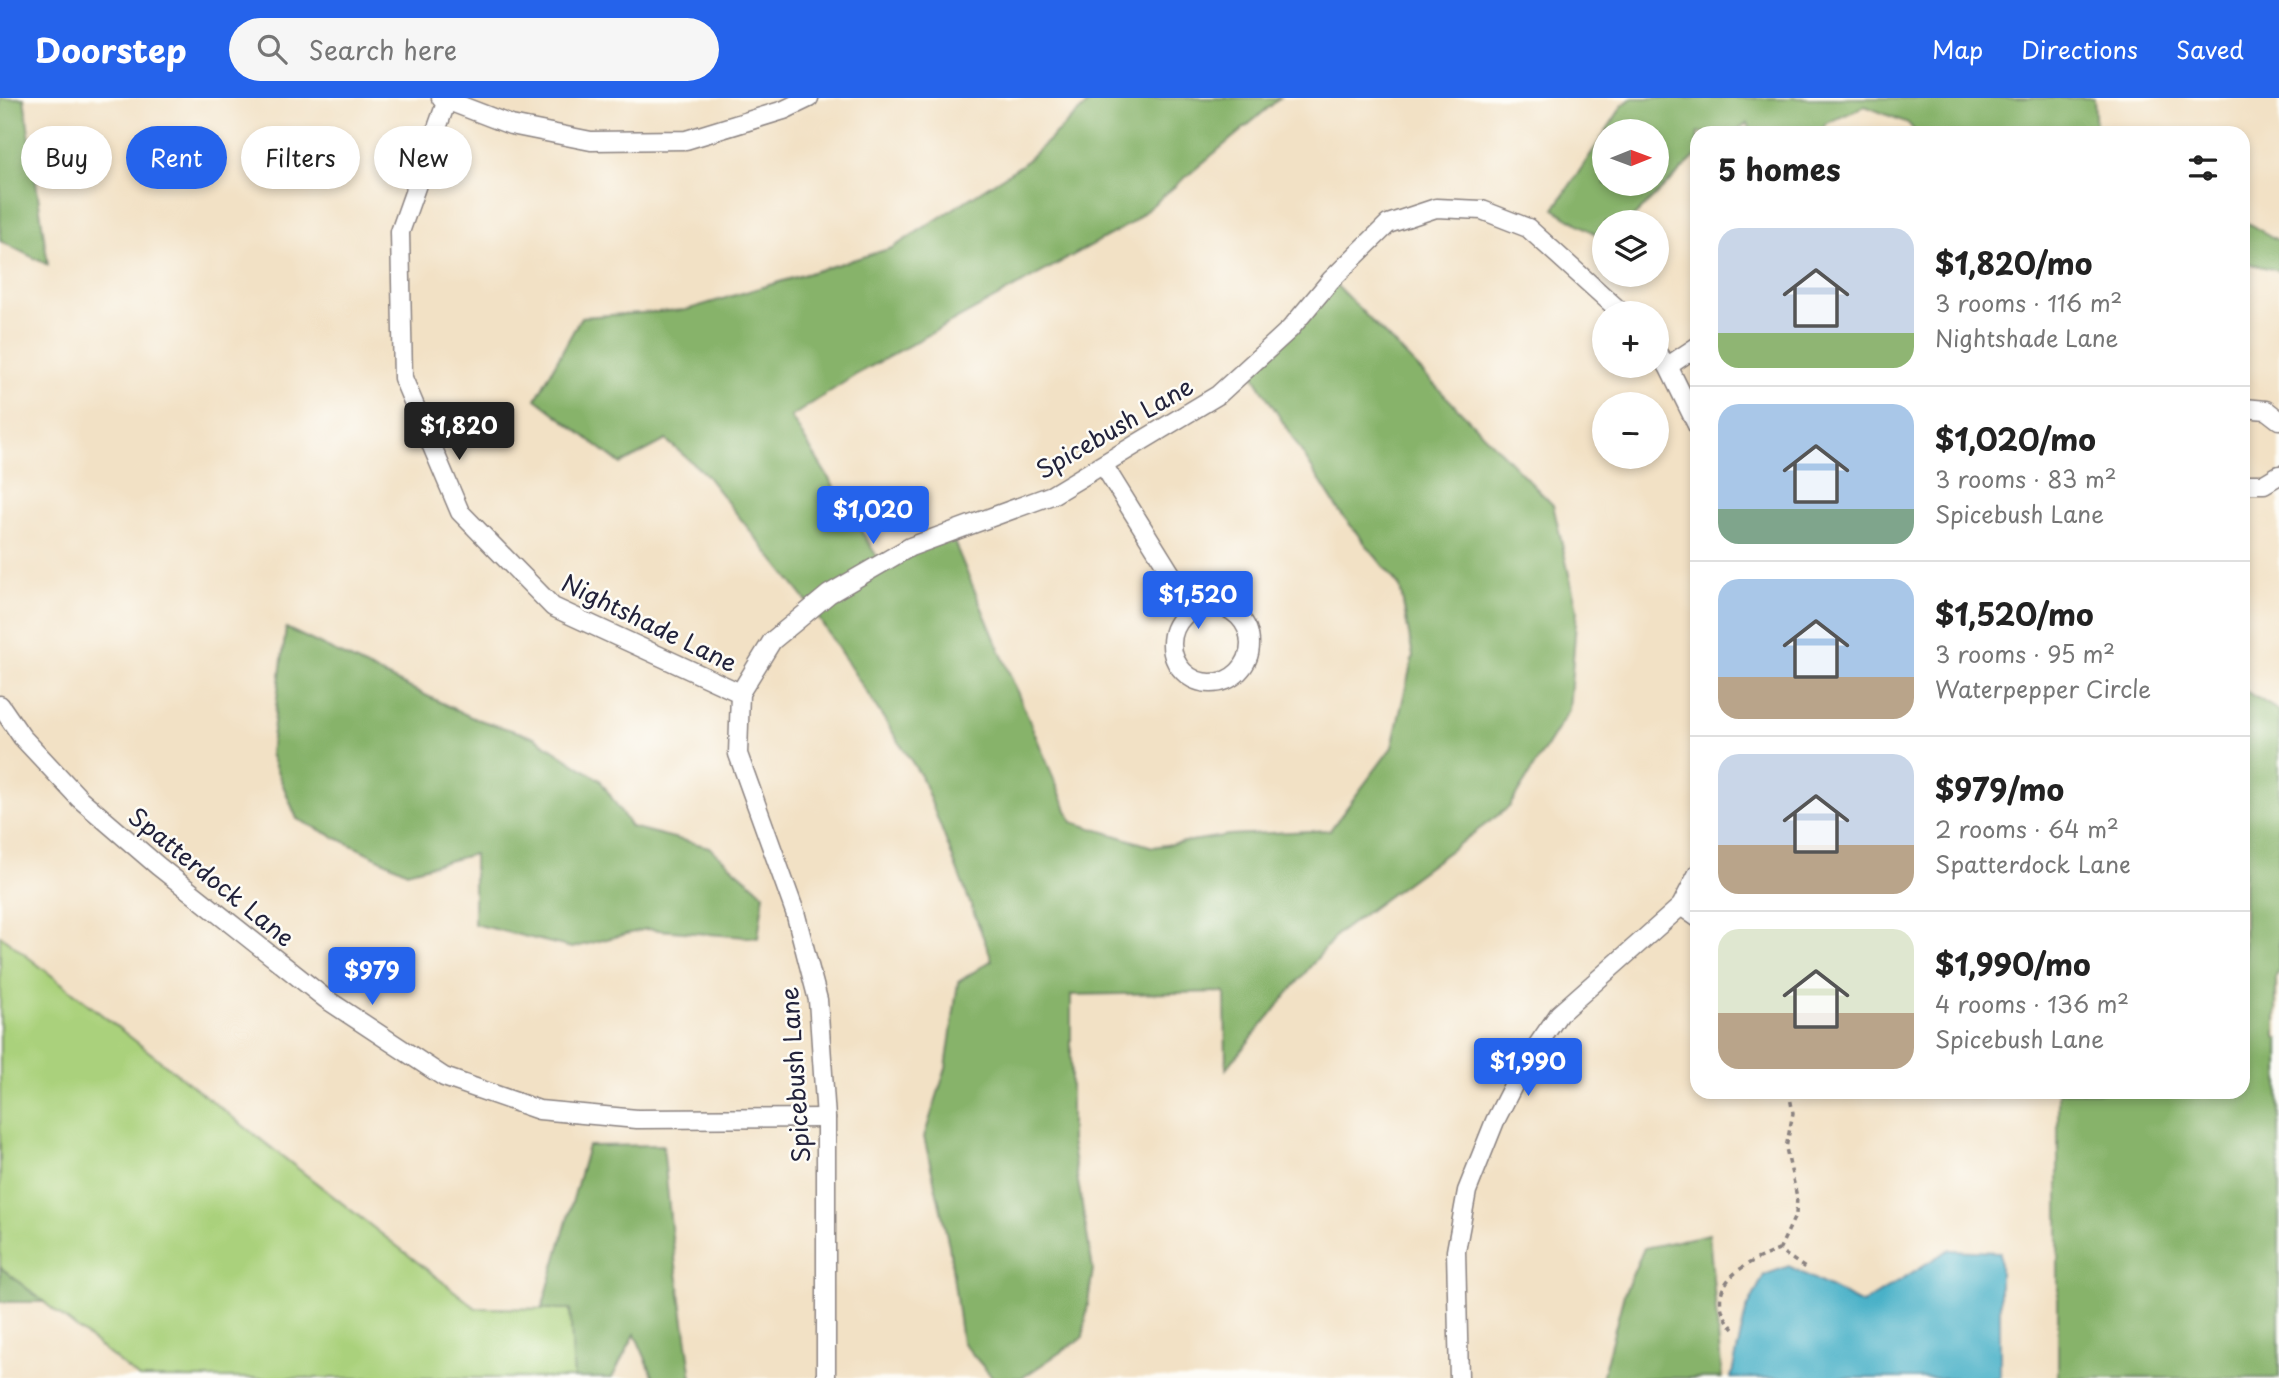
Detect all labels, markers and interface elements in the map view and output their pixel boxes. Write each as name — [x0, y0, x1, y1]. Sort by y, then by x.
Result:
search box — [229, 18, 719, 81]
text: Doorstep — [35, 24, 187, 74]
icon: search — [253, 30, 291, 68]
text: Search here — [309, 30, 457, 69]
text: Map — [1932, 31, 1983, 67]
text: Directions — [2021, 31, 2138, 67]
text: Saved — [2176, 31, 2244, 67]
north arrow — [1592, 119, 1670, 196]
map controls — [1592, 119, 1669, 469]
chip: Buy — [21, 126, 112, 189]
chip: Rent — [126, 126, 227, 189]
chip: Filters — [241, 126, 360, 189]
chip: New — [374, 126, 472, 189]
text: 5 homes — [1718, 146, 1841, 191]
icon: filters — [2184, 149, 2222, 187]
button: layers — [1592, 210, 1669, 287]
text: $1,820/mo — [1935, 240, 2092, 285]
icon: home — [1774, 256, 1858, 340]
text: 3 rooms · 116 m² — [1935, 285, 2122, 320]
button: + — [1592, 301, 1669, 378]
text: Nightshade Lane — [1935, 320, 2119, 355]
street label: Spicebush Lane — [1029, 367, 1199, 487]
button: − — [1592, 392, 1669, 469]
pin: $1,820 — [402, 402, 516, 462]
text: $1,820 — [420, 407, 498, 442]
text: $1,020/mo — [1935, 416, 2096, 461]
icon: home — [1774, 432, 1858, 516]
text: 3 rooms · 83 m² — [1935, 461, 2117, 496]
pin: $1,020 — [816, 486, 930, 546]
text: $1,020 — [833, 491, 913, 526]
text: Spicebush Lane — [1935, 496, 2104, 531]
street label: Nightshade Lane — [556, 564, 744, 680]
pin: $1,520 — [1141, 572, 1255, 631]
text: $1,520 — [1159, 576, 1237, 611]
text: $1,520/mo — [1935, 591, 2094, 636]
icon: home — [1774, 607, 1858, 691]
text: 3 rooms · 95 m² — [1935, 636, 2115, 671]
text: Waterpepper Circle — [1935, 671, 2151, 706]
text: $979/mo — [1935, 766, 2064, 811]
icon: home — [1774, 782, 1858, 866]
street label: Spatterdock Lane — [121, 798, 303, 954]
text: 2 rooms · 64 m² — [1935, 811, 2119, 846]
text: Spatterdock Lane — [1935, 846, 2131, 881]
text: $1,990/mo — [1935, 941, 2091, 986]
pin: $979 — [331, 948, 413, 1007]
text: $979 — [344, 952, 400, 987]
icon: home — [1774, 957, 1858, 1041]
street label: Spicebush Lane — [770, 986, 818, 1164]
text: 4 rooms · 136 m² — [1935, 986, 2129, 1021]
text: Spicebush Lane — [1935, 1021, 2104, 1056]
pin: $1,990 — [1471, 1038, 1585, 1098]
text: $1,990 — [1490, 1043, 1566, 1078]

